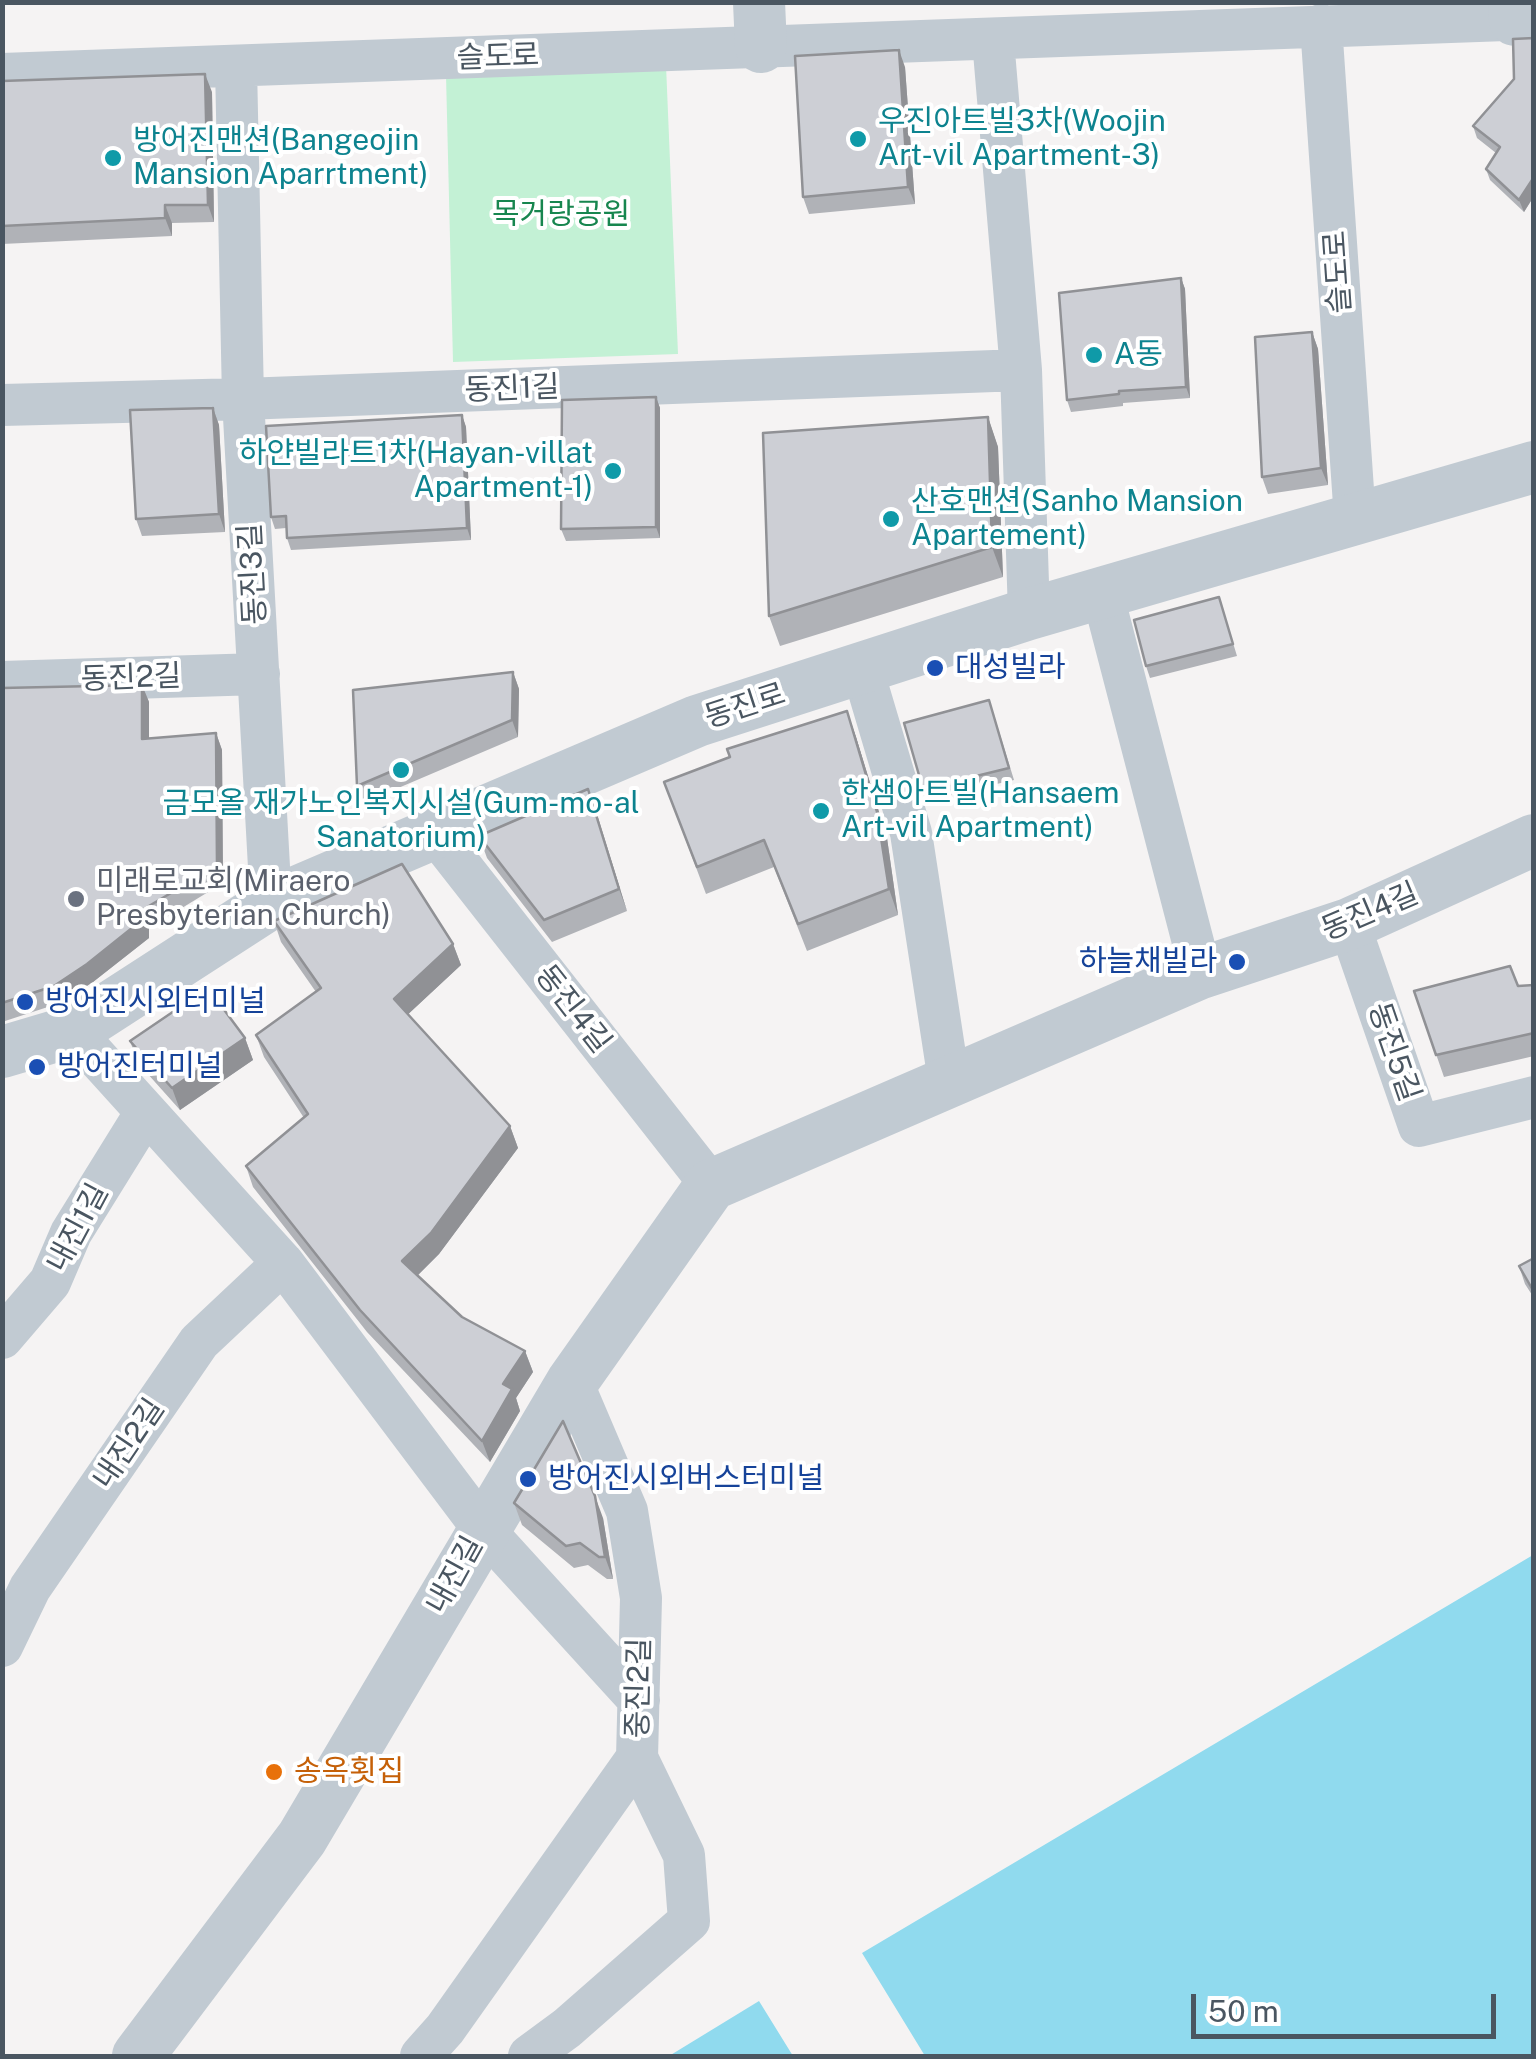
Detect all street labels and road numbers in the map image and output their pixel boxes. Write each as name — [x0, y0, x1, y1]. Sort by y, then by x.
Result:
street label: 슬도로 — [456, 38, 540, 76]
street label: 슬도로 — [1317, 229, 1359, 315]
street label: 동진1길 — [464, 369, 560, 409]
street label: 동진3길 — [232, 522, 274, 626]
street label: 동진2길 — [80, 658, 182, 698]
street label: 동진로 — [700, 676, 790, 736]
street label: 동진4길 — [1316, 876, 1424, 948]
street label: 동진4길 — [528, 958, 618, 1060]
street label: 동진5길 — [1360, 998, 1428, 1106]
street label: 내진1길 — [40, 1178, 116, 1278]
street label: 내진2길 — [86, 1392, 172, 1496]
street label: 내진길 — [419, 1530, 491, 1620]
street label: 중진2길 — [620, 1637, 658, 1739]

